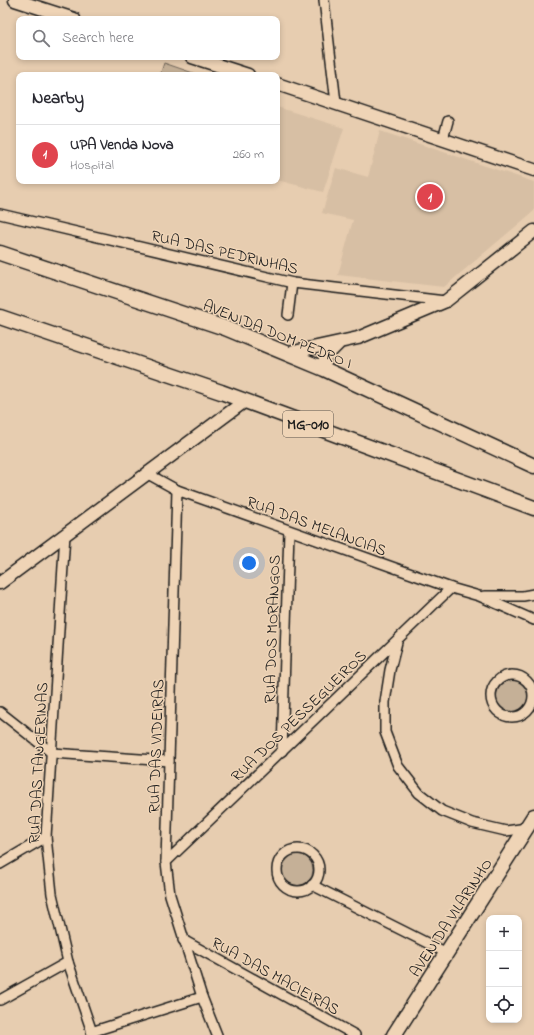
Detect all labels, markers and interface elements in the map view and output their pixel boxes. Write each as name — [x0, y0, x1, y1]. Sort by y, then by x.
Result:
search box — [16, 16, 280, 60]
icon: search — [30, 27, 52, 49]
text: Search here — [62, 27, 134, 49]
text: Nearby — [32, 86, 84, 111]
text: UPA Venda Nova — [70, 134, 174, 156]
text: 1 — [43, 145, 47, 164]
text: 260 m — [233, 145, 264, 164]
text: Hospital — [70, 156, 114, 175]
pin: 1 — [417, 182, 443, 212]
street label: RUA DAS PEDRINHAS — [149, 224, 300, 282]
street label: AVENIDA DOM PEDRO I — [199, 294, 356, 376]
road number: MG-010 — [283, 411, 333, 437]
street label: RUA DAS MELANCIAS — [243, 490, 390, 563]
your location — [239, 553, 259, 573]
street label: RUA DOS MORANGOS — [258, 554, 288, 704]
street label: RUA DOS PESSEGUEIROS — [226, 645, 373, 788]
street label: RUA DAS VIDEIRAS — [143, 679, 171, 814]
street label: RUA DAS TANGERINAS — [23, 682, 55, 845]
street label: AVENIDA VILARINHO — [404, 854, 499, 982]
map controls — [486, 915, 522, 1023]
button: + — [486, 915, 522, 951]
street label: RUA DAS MACIEIRAS — [207, 932, 343, 1022]
button: − — [486, 951, 522, 987]
button: locate — [486, 987, 522, 1023]

